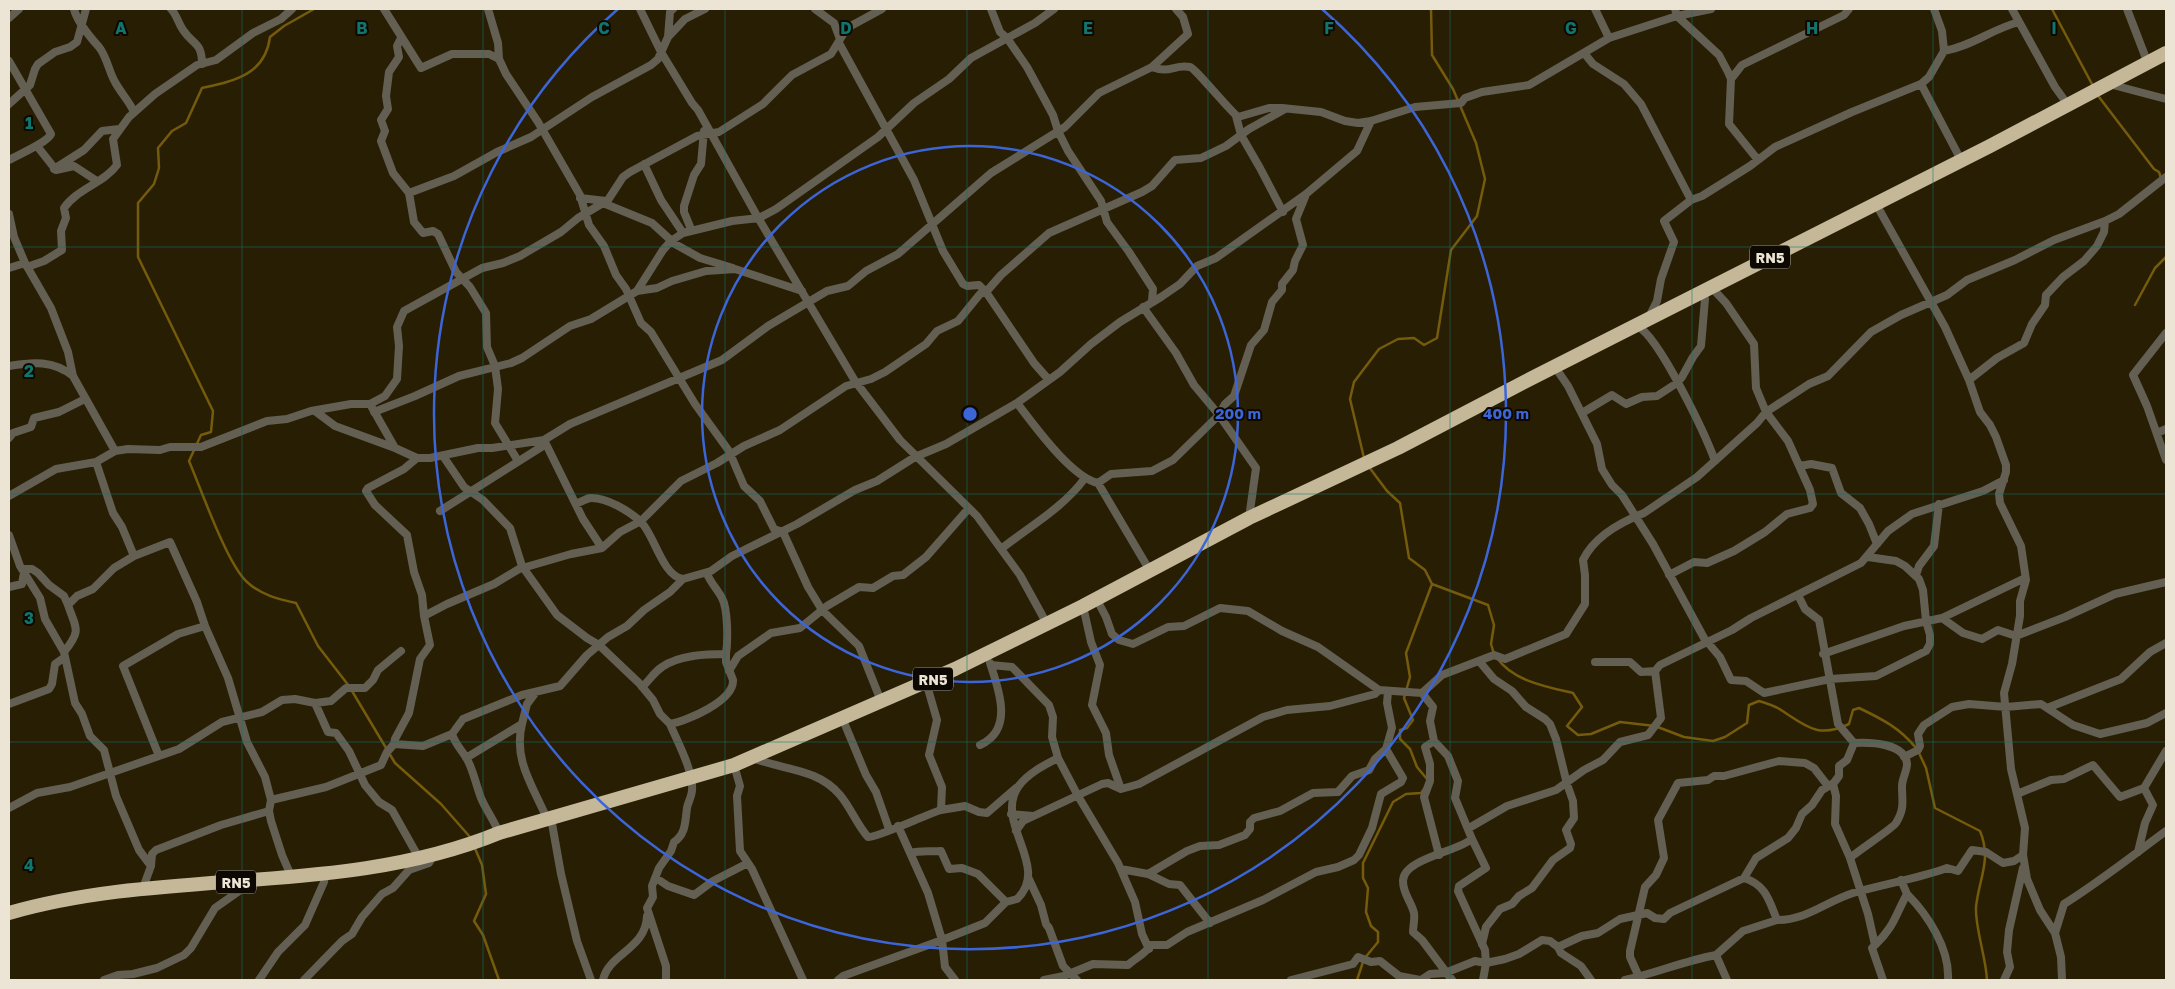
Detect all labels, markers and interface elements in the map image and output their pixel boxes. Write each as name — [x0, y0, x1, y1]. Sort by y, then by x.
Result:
text: A — [115, 18, 127, 38]
text: B — [356, 18, 368, 38]
text: C — [598, 18, 610, 38]
text: D — [840, 18, 852, 38]
text: E — [1083, 18, 1093, 38]
text: F — [1324, 18, 1334, 38]
text: G — [1565, 18, 1577, 38]
text: H — [1806, 18, 1818, 38]
text: I — [2051, 18, 2057, 38]
text: 1 — [25, 113, 33, 133]
road number: RN5 — [1750, 246, 1790, 268]
text: 2 — [24, 361, 34, 381]
text: 200 m — [1215, 404, 1261, 422]
text: 400 m — [1483, 404, 1529, 422]
centre of rings — [961, 405, 979, 423]
text: 3 — [24, 608, 34, 628]
road number: RN5 — [913, 668, 953, 691]
text: 4 — [24, 855, 34, 875]
road number: RN5 — [216, 870, 256, 894]

